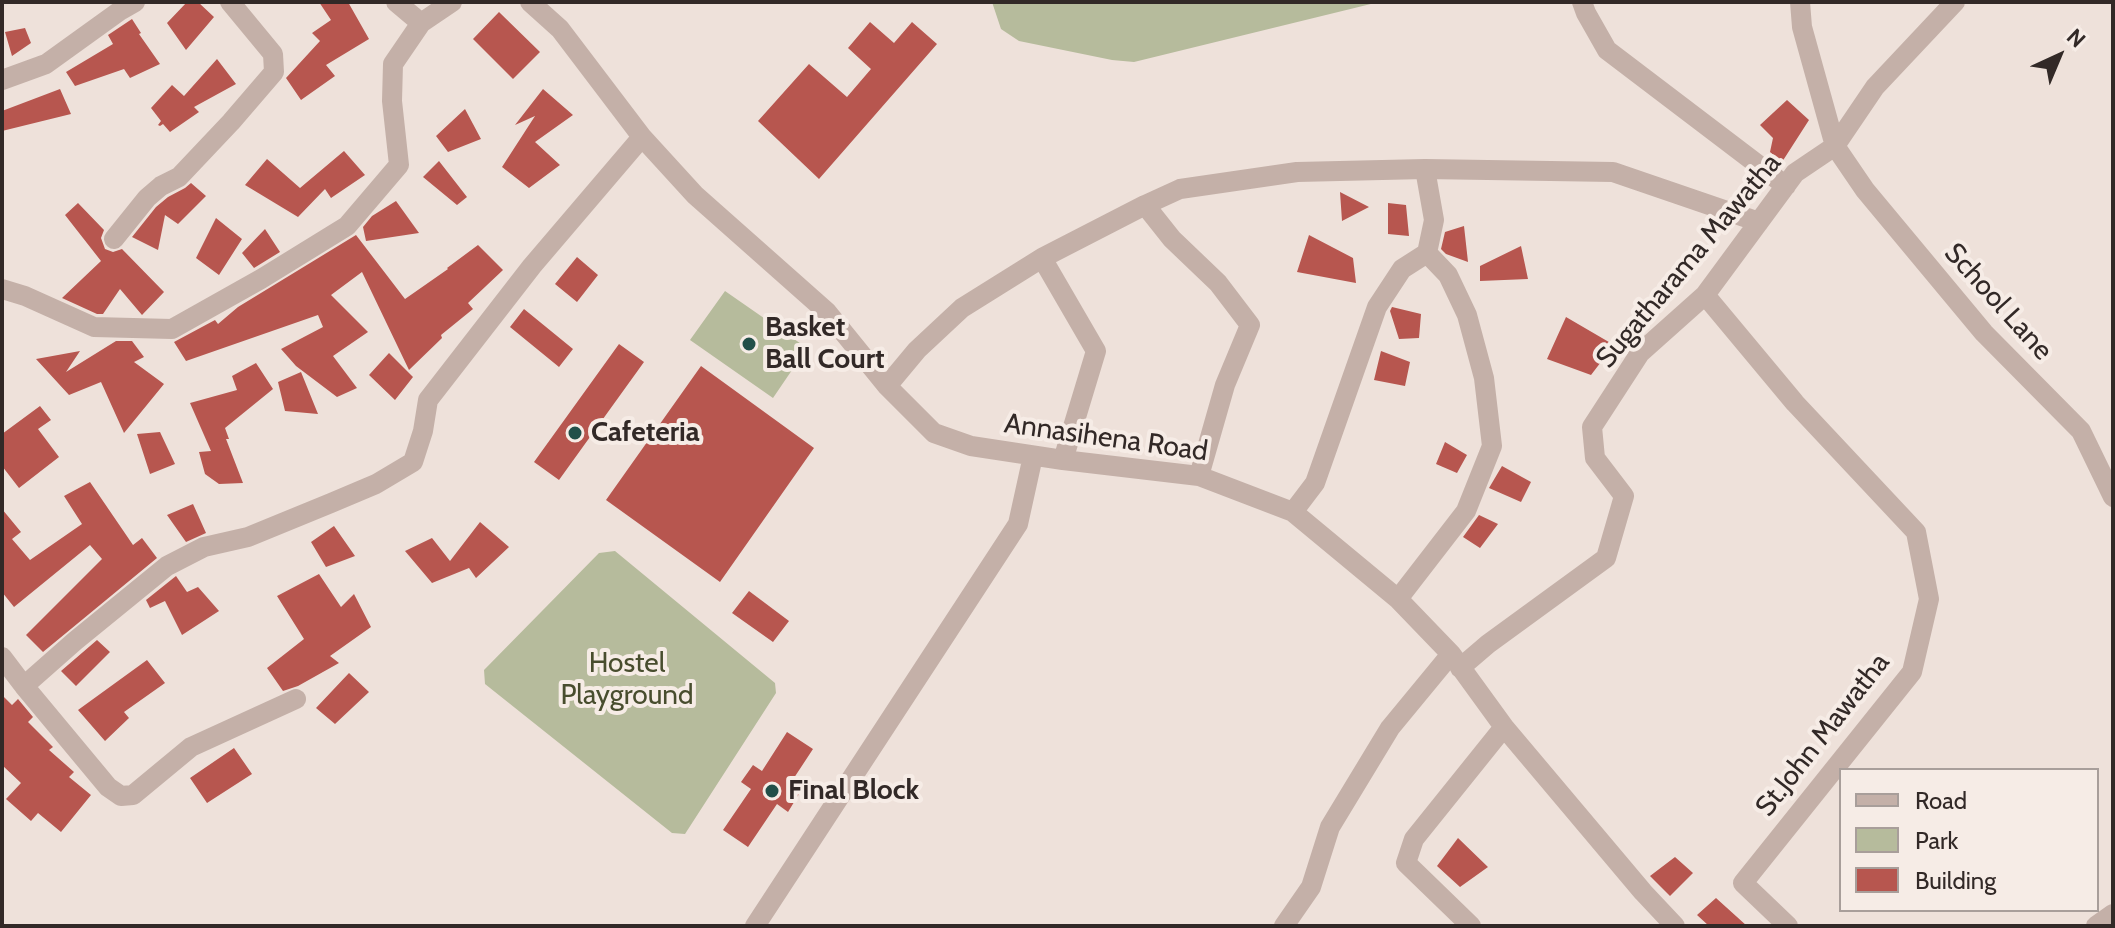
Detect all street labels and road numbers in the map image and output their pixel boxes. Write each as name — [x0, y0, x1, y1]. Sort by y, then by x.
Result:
street label: Sugatharama Mawatha — [1590, 147, 1788, 375]
street label: School Lane — [1937, 237, 2059, 367]
street label: Annasihena Road — [1002, 407, 1210, 469]
street label: St.John Mawatha — [1749, 647, 1897, 823]

